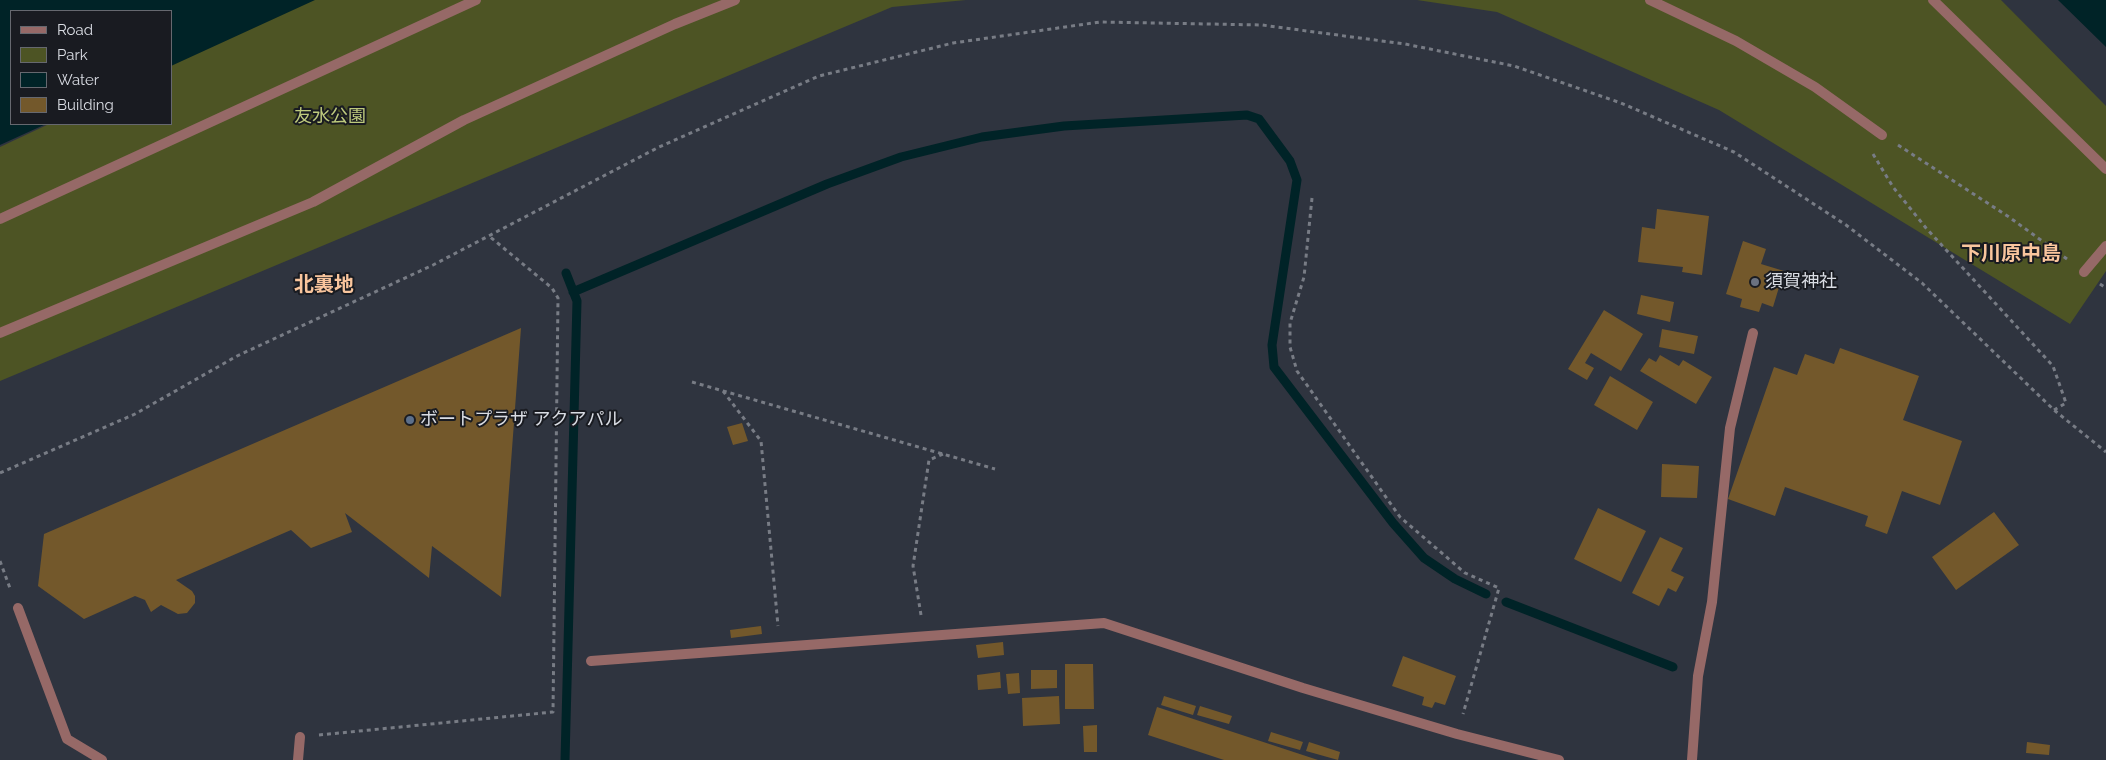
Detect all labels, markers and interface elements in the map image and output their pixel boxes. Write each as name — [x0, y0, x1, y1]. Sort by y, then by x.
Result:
legend — [10, 10, 172, 125]
text: Road — [57, 21, 93, 39]
text: Park — [57, 46, 88, 64]
text: Water — [57, 71, 99, 89]
text: Building — [57, 96, 114, 114]
park label: 友水公園 — [294, 106, 366, 128]
district label: 下川原中島 — [1961, 242, 2061, 266]
place label: 須賀神社 — [1765, 271, 1837, 293]
district label: 北裏地 — [294, 273, 354, 297]
marker: 須賀神社 — [1749, 276, 1761, 288]
place label: ボートプラザ アクアパル — [420, 409, 623, 431]
marker: ボートプラザ アクアパル — [404, 414, 416, 426]

